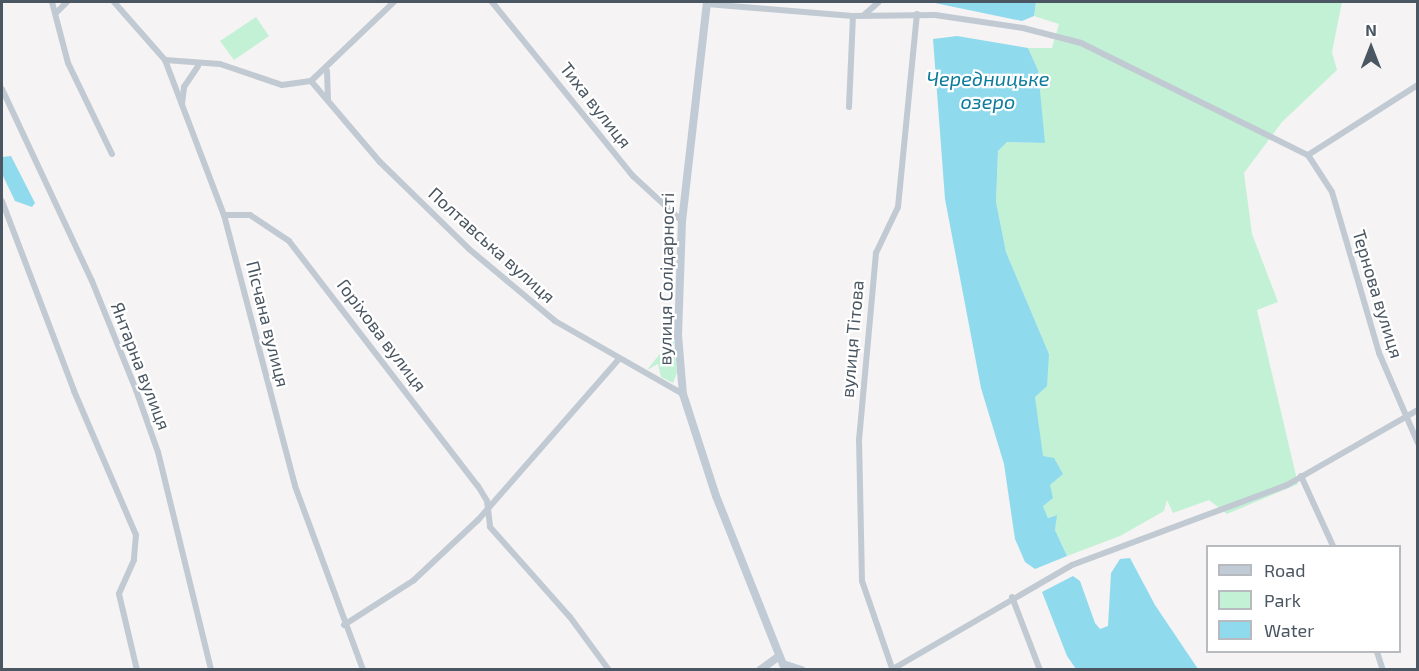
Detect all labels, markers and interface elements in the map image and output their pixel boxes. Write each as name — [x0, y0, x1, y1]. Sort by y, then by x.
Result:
north arrow — [1341, 18, 1401, 78]
text: N — [1365, 20, 1377, 39]
street label: Тиха вулиця — [556, 58, 636, 152]
water label: Чередницьке озеро — [926, 67, 1050, 114]
street label: Полтавська вулиця — [424, 183, 560, 307]
street label: вулиця Солідарності — [654, 192, 678, 366]
street label: Тернова вулиця — [1348, 227, 1408, 361]
street label: Пісчана вулиця — [242, 259, 294, 389]
street label: Горіхова вулиця — [333, 274, 431, 396]
street label: вулиця Тітова — [836, 279, 868, 399]
street label: Янтарна вулиця — [107, 299, 175, 433]
legend — [1206, 545, 1401, 653]
text: Road — [1264, 559, 1305, 581]
text: Park — [1264, 589, 1301, 611]
text: Water — [1264, 619, 1314, 641]

